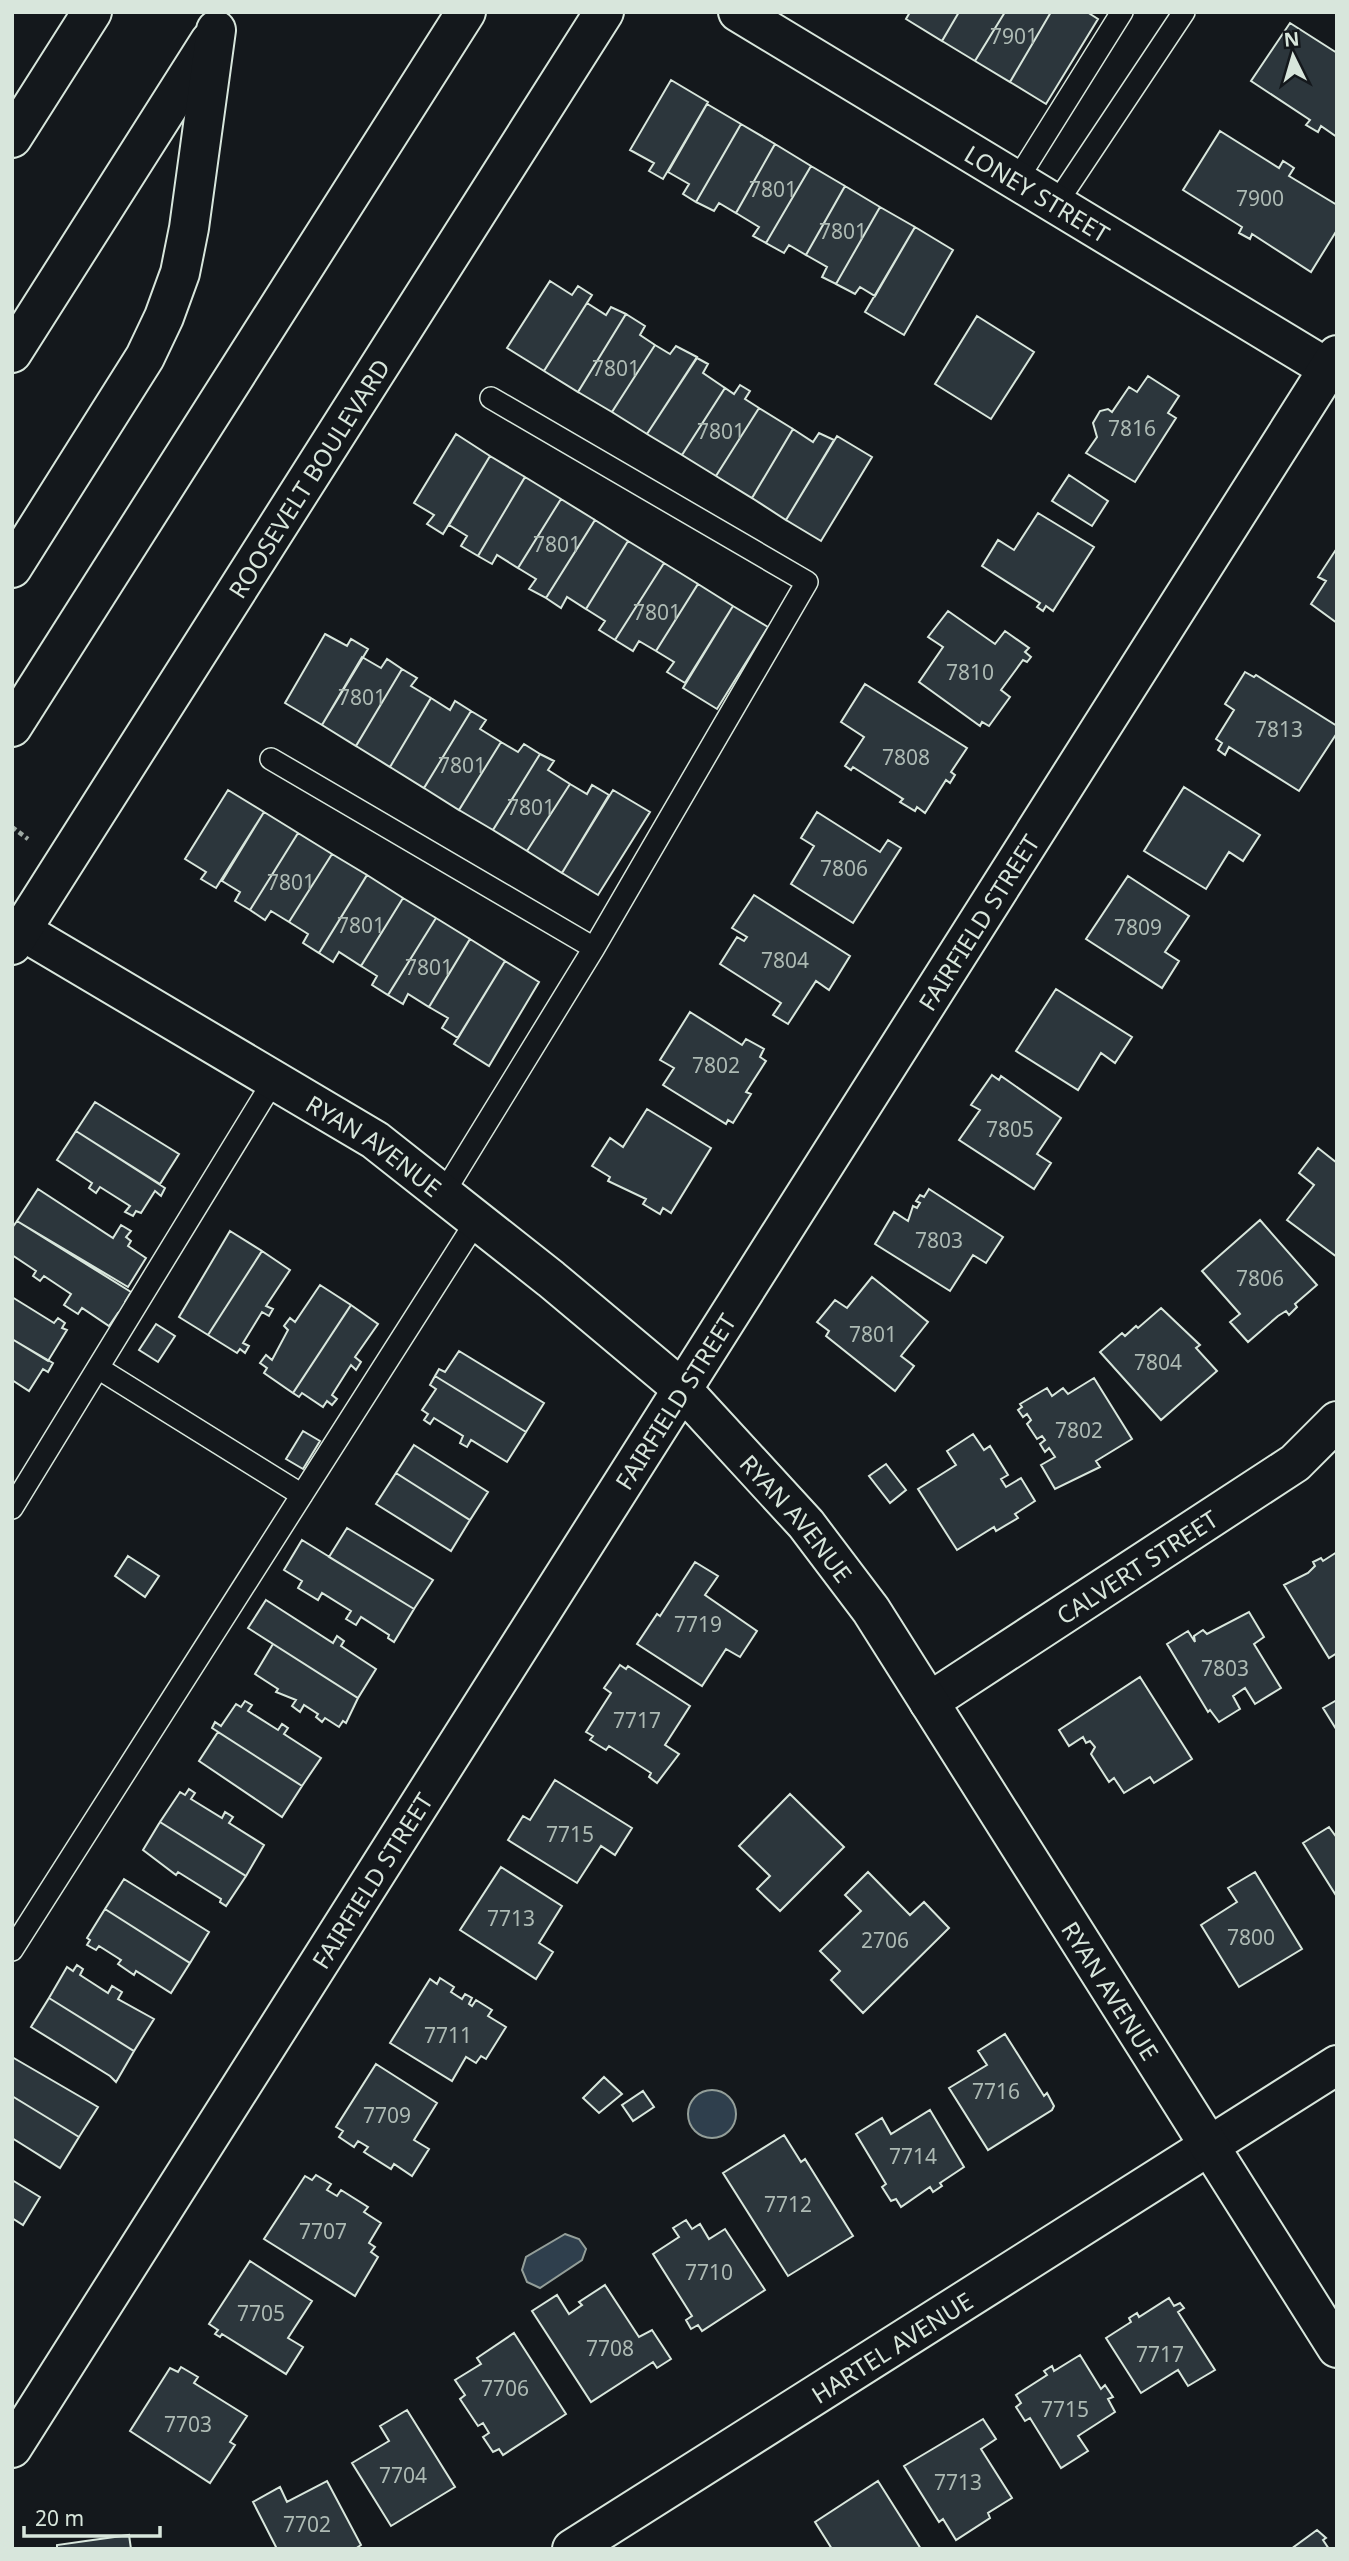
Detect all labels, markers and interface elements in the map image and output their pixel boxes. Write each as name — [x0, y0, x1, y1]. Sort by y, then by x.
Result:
north arrow — [1258, 21, 1328, 91]
house number: 7901 — [990, 22, 1038, 50]
text: N — [1283, 25, 1300, 53]
street label: LONEY STREET — [959, 137, 1117, 250]
house number: 7801 — [749, 175, 797, 203]
house number: 7900 — [1236, 184, 1284, 212]
house number: 7801 — [819, 217, 867, 245]
street label: ROOSEVELT BOULEVARD — [220, 352, 397, 604]
house number: 7801 — [592, 354, 640, 382]
house number: 7816 — [1108, 414, 1156, 442]
house number: 7801 — [697, 417, 745, 445]
house number: 7801 — [533, 530, 581, 558]
house number: 7801 — [633, 598, 681, 626]
house number: 7810 — [946, 658, 994, 686]
house number: 7801 — [338, 683, 386, 711]
house number: 7813 — [1255, 715, 1303, 743]
house number: 7808 — [882, 743, 930, 771]
house number: 7801 — [438, 751, 486, 779]
house number: 7801 — [507, 793, 555, 821]
street label: FAIRFIELD STREET — [910, 827, 1046, 1016]
house number: 7806 — [820, 854, 868, 882]
house number: 7801 — [267, 868, 315, 896]
house number: 7801 — [337, 911, 385, 939]
house number: 7809 — [1114, 913, 1162, 941]
house number: 7804 — [761, 946, 809, 974]
house number: 7801 — [405, 953, 453, 981]
house number: 7802 — [692, 1051, 740, 1079]
street label: RYAN AVENUE — [300, 1087, 449, 1203]
house number: 7805 — [986, 1115, 1034, 1143]
house number: 7803 — [915, 1226, 963, 1254]
house number: 7806 — [1236, 1264, 1284, 1292]
street label: FAIRFIELD STREET — [607, 1306, 743, 1495]
house number: 7801 — [849, 1320, 897, 1348]
house number: 7804 — [1134, 1348, 1182, 1376]
house number: 7802 — [1055, 1416, 1103, 1444]
street label: RYAN AVENUE — [733, 1447, 861, 1589]
street label: CALVERT STREET — [1050, 1501, 1224, 1631]
house number: 7719 — [674, 1610, 722, 1638]
house number: 7803 — [1201, 1654, 1249, 1682]
house number: 7717 — [613, 1706, 661, 1734]
street label: FAIRFIELD STREET — [303, 1785, 440, 1975]
house number: 7715 — [546, 1820, 594, 1848]
house number: 7713 — [487, 1904, 535, 1932]
street label: RYAN AVENUE — [1055, 1915, 1167, 2066]
house number: 7800 — [1227, 1923, 1275, 1951]
house number: 2706 — [861, 1926, 909, 1954]
house number: 7711 — [424, 2021, 472, 2049]
house number: 7716 — [972, 2077, 1020, 2105]
house number: 7709 — [363, 2101, 411, 2129]
house number: 7714 — [889, 2142, 937, 2170]
house number: 7712 — [764, 2190, 812, 2218]
house number: 7707 — [299, 2217, 347, 2245]
house number: 7710 — [685, 2258, 733, 2286]
street label: HARTEL AVENUE — [804, 2284, 978, 2410]
house number: 7705 — [237, 2299, 285, 2327]
house number: 7708 — [586, 2334, 634, 2362]
house number: 7717 — [1136, 2340, 1184, 2368]
house number: 7706 — [481, 2374, 529, 2402]
house number: 7715 — [1041, 2395, 1089, 2423]
house number: 7703 — [164, 2410, 212, 2438]
house number: 7704 — [379, 2461, 427, 2489]
house number: 7713 — [934, 2468, 982, 2496]
scale bar — [24, 2494, 161, 2538]
text: 20 m — [35, 2504, 84, 2532]
house number: 7702 — [283, 2510, 331, 2538]

